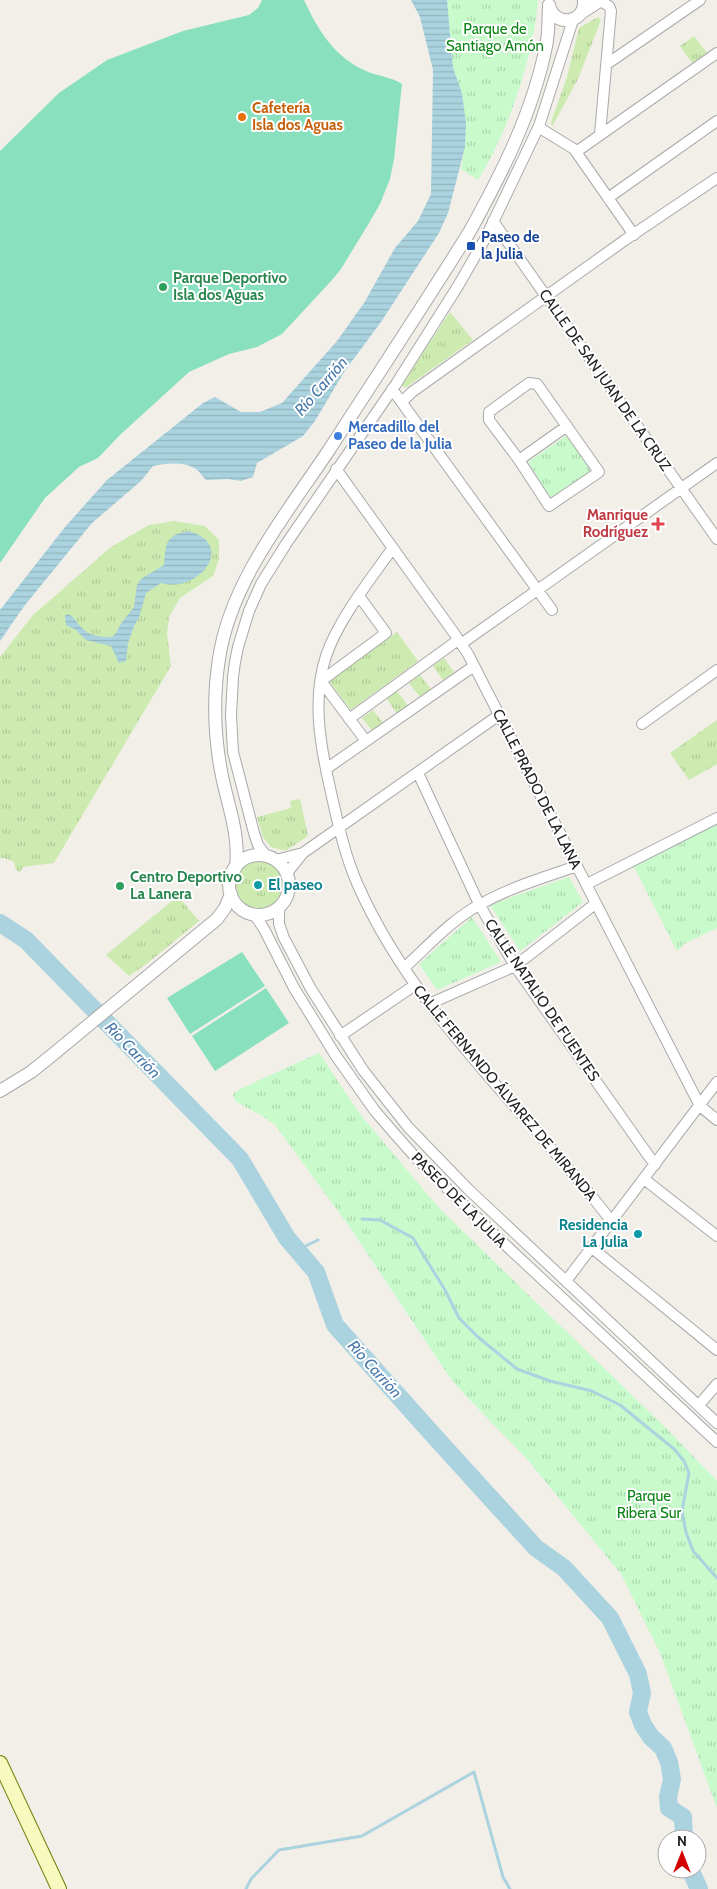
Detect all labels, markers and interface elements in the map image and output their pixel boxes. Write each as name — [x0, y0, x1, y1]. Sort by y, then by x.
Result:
park label: Parque de Santiago Amón — [446, 20, 544, 55]
place label: Cafetería Isla dos Aguas — [252, 99, 343, 134]
marker: Cafetería Isla dos Aguas — [236, 111, 248, 123]
place label: Paseo de la Julia — [481, 228, 540, 263]
marker: Paseo de la Julia — [465, 240, 477, 252]
place label: Parque Deportivo Isla dos Aguas — [173, 269, 288, 304]
marker: Parque Deportivo Isla dos Aguas — [157, 281, 169, 293]
street label: CALLE DE SAN JUAN DE LA CRUZ — [535, 286, 675, 475]
water label: Río Carrión — [290, 353, 352, 419]
place label: Mercadillo del Paseo de la Julia — [348, 418, 453, 453]
marker: Mercadillo del Paseo de la Julia — [332, 430, 344, 442]
place label: Manrique Rodríguez — [583, 506, 648, 541]
marker: Manrique Rodríguez — [652, 518, 664, 530]
street label: CALLE PRADO DE LA LANA — [489, 706, 586, 873]
place label: Centro Deportivo La Lanera — [130, 868, 242, 903]
place label: El paseo — [268, 876, 323, 894]
marker: El paseo — [252, 879, 264, 891]
marker: Centro Deportivo La Lanera — [114, 880, 126, 892]
street label: CALLE NATALIO DE FUENTES — [481, 915, 603, 1085]
street label: CALLE FERNANDO ÁLVAREZ DE MIRANDA — [409, 981, 602, 1205]
water label: Río Carrión — [101, 1018, 165, 1082]
street label: PASEO DE LA JULIA — [408, 1149, 511, 1252]
place label: Residencia La Julia — [559, 1216, 629, 1251]
marker: Residencia La Julia — [632, 1228, 644, 1240]
water label: Río Carrión — [344, 1336, 406, 1402]
park label: Parque Ribera Sur — [617, 1487, 682, 1522]
north arrow — [657, 1829, 707, 1879]
text: N — [677, 1832, 687, 1850]

